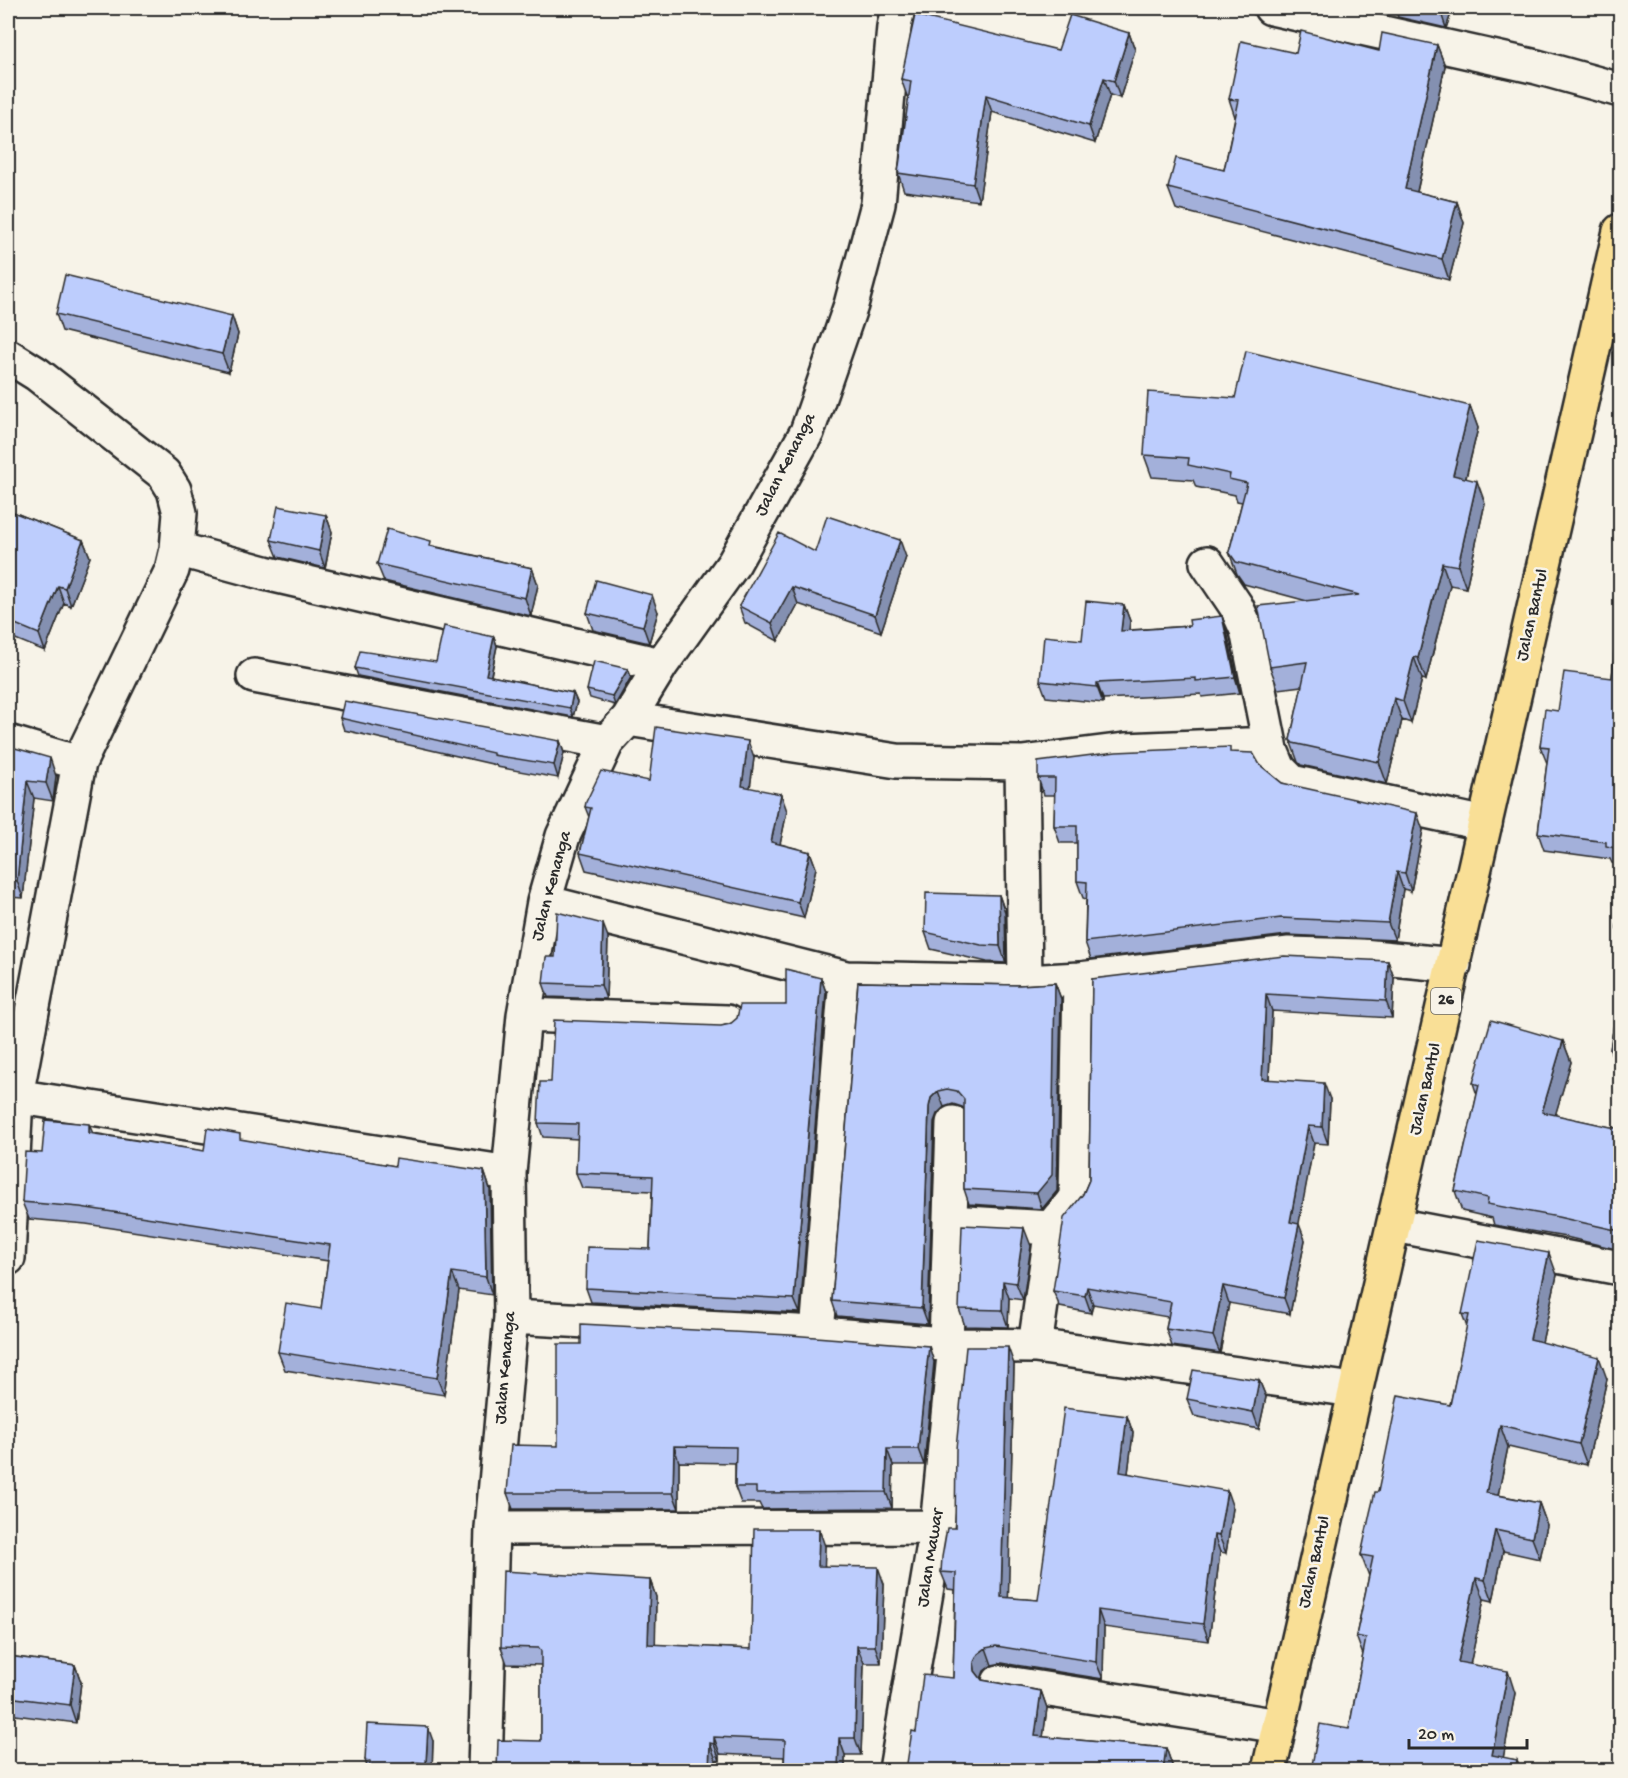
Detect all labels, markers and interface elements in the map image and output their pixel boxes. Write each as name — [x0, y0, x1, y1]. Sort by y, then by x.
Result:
street label: Jalan Kenanga — [751, 409, 821, 520]
street label: Jalan Bantul — [1512, 567, 1554, 663]
street label: Jalan Kenanga — [527, 828, 577, 943]
road number: 26 — [1431, 988, 1461, 1014]
street label: Jalan Bantul — [1405, 1041, 1447, 1137]
street label: Jalan Kenanga — [491, 1310, 521, 1425]
street label: Jalan Mawar — [913, 1506, 949, 1609]
street label: Jalan Bantul — [1294, 1514, 1336, 1610]
scale bar — [1409, 1712, 1528, 1750]
text: 20 m — [1418, 1725, 1454, 1746]

